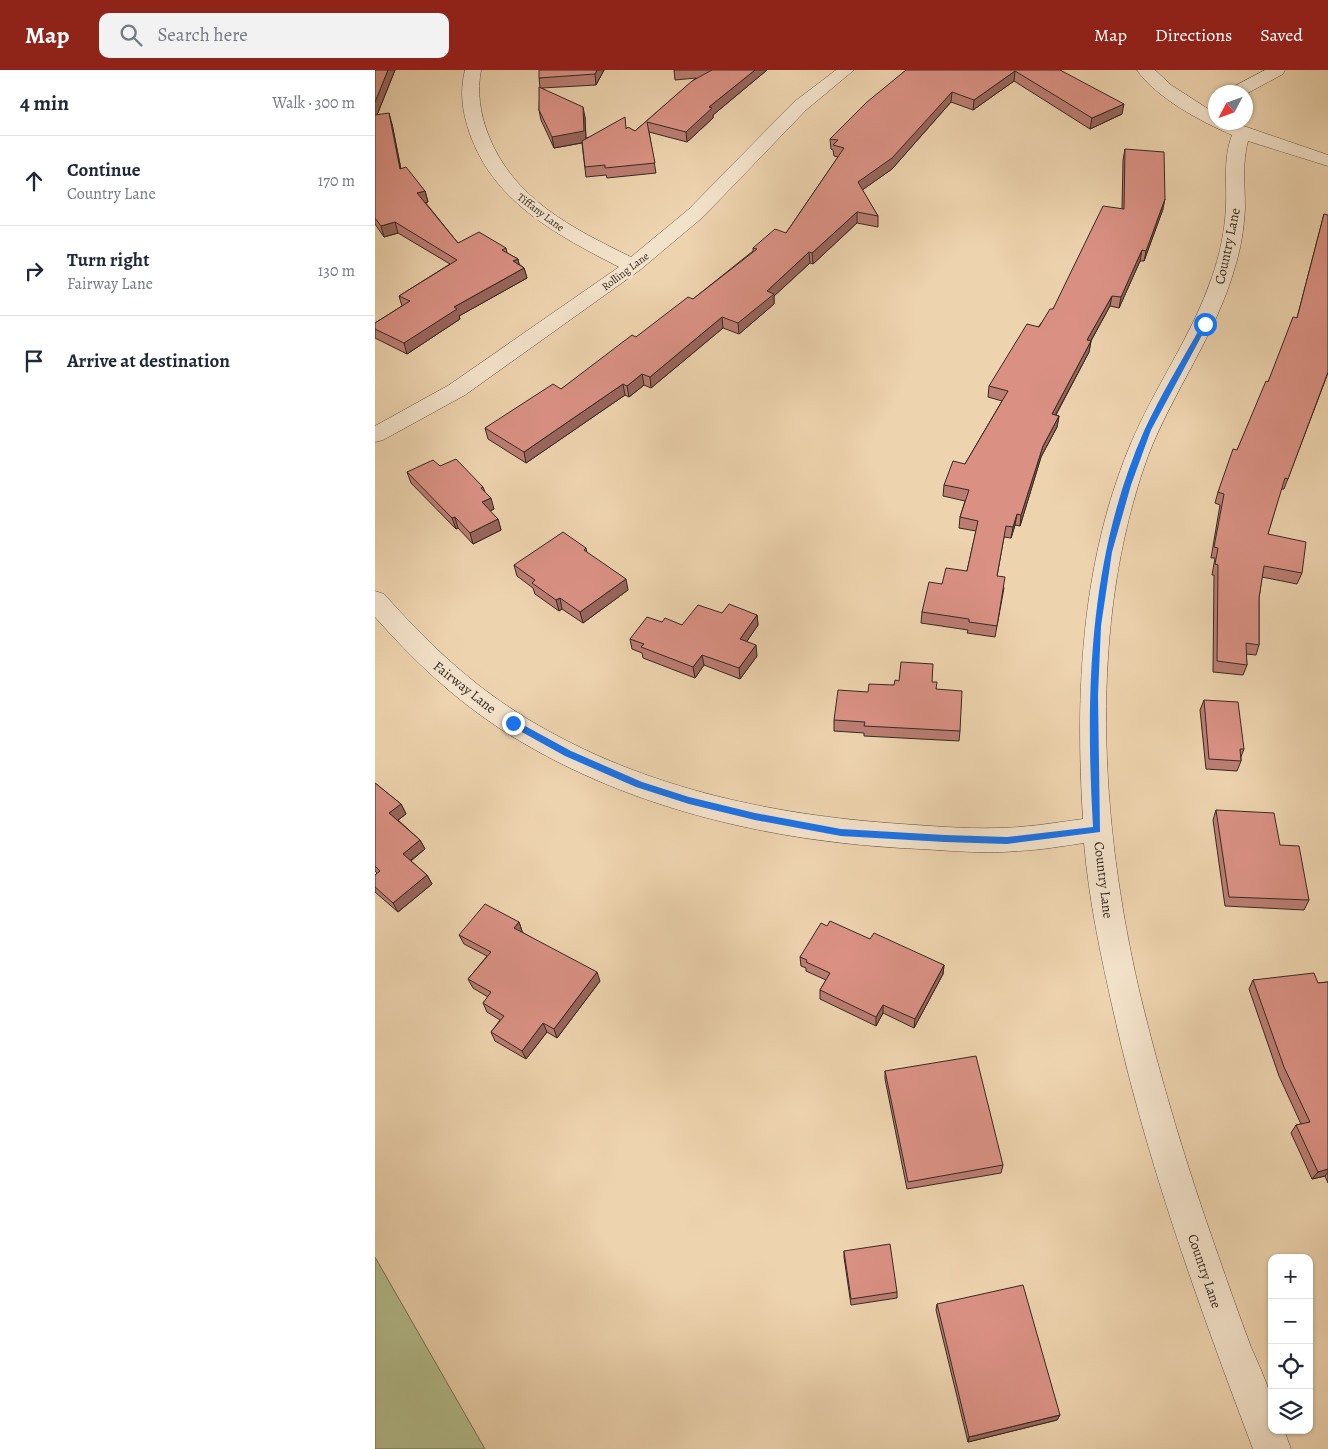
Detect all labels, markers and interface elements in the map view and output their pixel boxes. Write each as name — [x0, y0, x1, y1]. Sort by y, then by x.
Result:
search box — [99, 13, 449, 58]
text: Map — [25, 19, 69, 51]
icon: search — [117, 21, 145, 49]
text: Search here — [157, 22, 248, 48]
text: Map — [1094, 23, 1127, 47]
text: Directions — [1155, 23, 1232, 47]
text: Saved — [1260, 23, 1303, 47]
north arrow — [1208, 85, 1253, 130]
text: 4 min — [20, 89, 69, 117]
text: Walk · 300 m — [272, 92, 355, 114]
text: Continue — [67, 157, 141, 183]
icon: ahead — [20, 167, 48, 195]
text: 170 m — [318, 170, 355, 192]
text: Country Lane — [67, 183, 156, 205]
street label: Tiffany Lane — [514, 190, 567, 235]
street label: Country Lane — [1210, 206, 1245, 286]
text: Turn right — [67, 247, 149, 273]
street label: Rolling Lane — [599, 249, 652, 294]
icon: right — [20, 257, 48, 285]
text: 130 m — [318, 260, 355, 282]
text: Fairway Lane — [67, 273, 153, 295]
route start — [1194, 313, 1217, 336]
icon: arrive — [20, 347, 48, 375]
text: Arrive at destination — [67, 348, 230, 374]
street label: Fairway Lane — [429, 657, 500, 718]
route end — [502, 712, 525, 735]
street label: Country Lane — [1089, 840, 1118, 920]
street label: Country Lane — [1183, 1231, 1226, 1311]
map controls — [1268, 1254, 1313, 1434]
button: + — [1268, 1254, 1313, 1299]
button: − — [1268, 1299, 1313, 1344]
button: locate — [1268, 1344, 1313, 1389]
button: layers — [1268, 1389, 1313, 1434]

